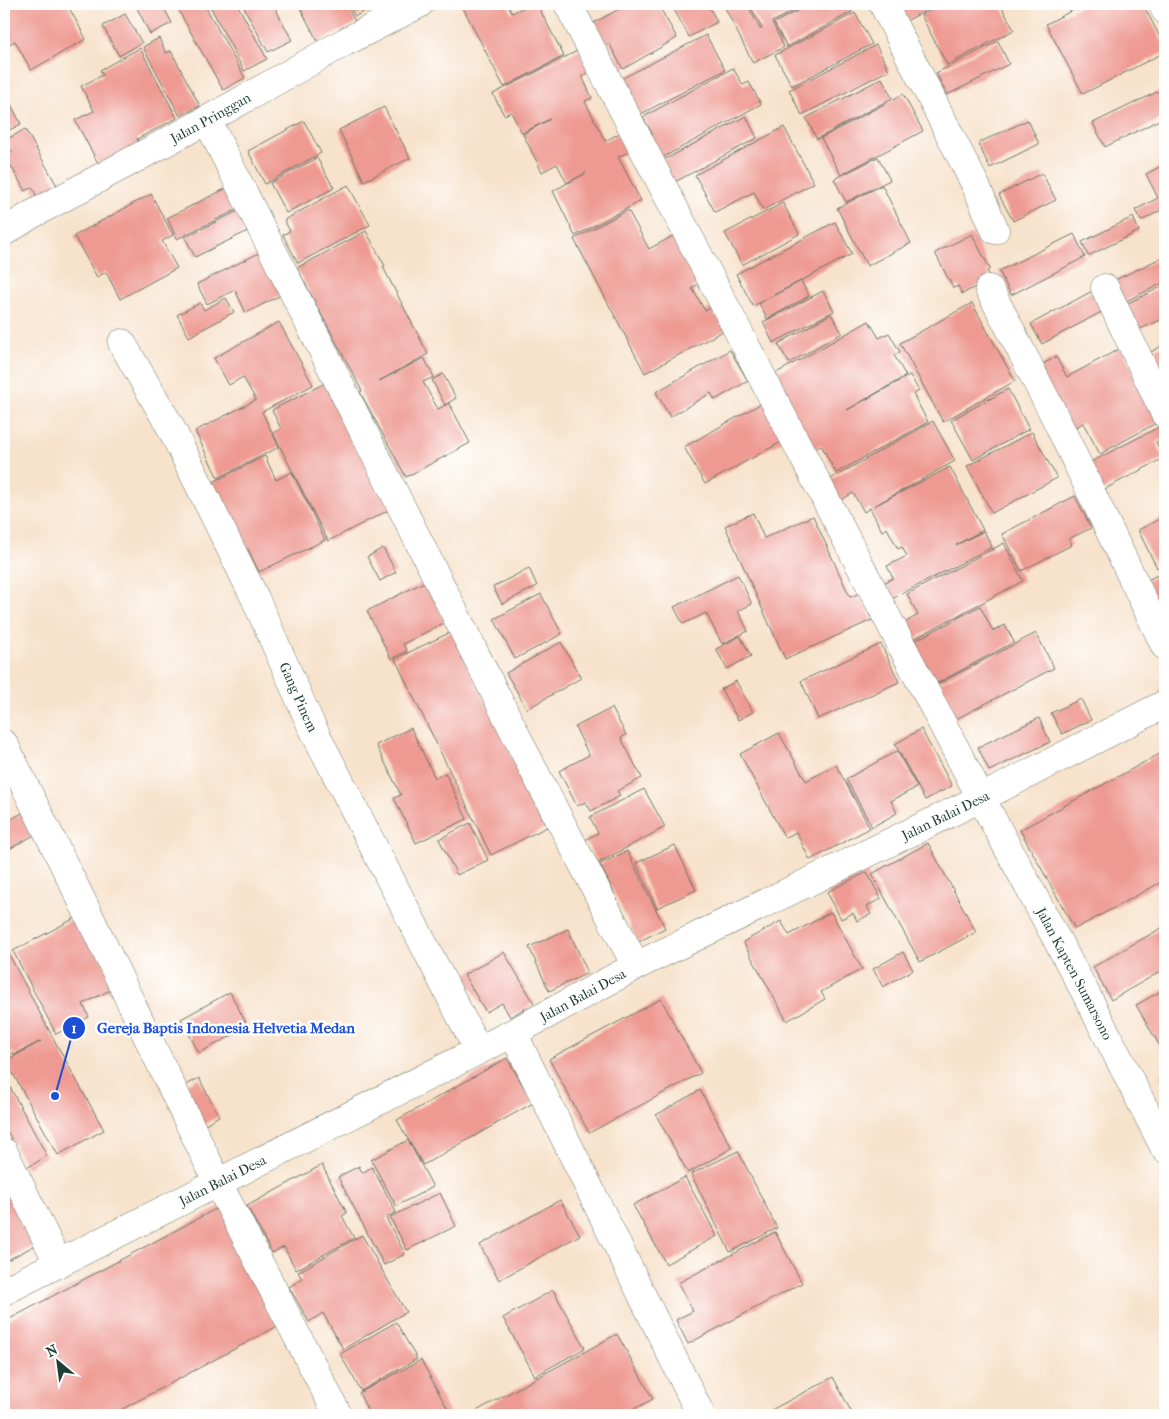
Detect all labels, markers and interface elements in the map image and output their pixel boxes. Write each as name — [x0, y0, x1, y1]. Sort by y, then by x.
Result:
street label: Jalan Pringgan — [167, 89, 254, 148]
street label: Gang Pinem — [275, 660, 321, 735]
street label: Jalan Balai Desa — [898, 787, 993, 845]
street label: Jalan Kapten Sumarsono — [1032, 904, 1116, 1043]
street label: Jalan Balai Desa — [536, 965, 629, 1026]
callout: Gereja Baptis Indonesia Helvetia Medan — [62, 1013, 365, 1043]
text: 1 — [71, 1019, 77, 1037]
text: Gereja Baptis Indonesia Helvetia Medan — [97, 1019, 355, 1037]
street label: Jalan Balai Desa — [175, 1151, 270, 1210]
north arrow — [32, 1336, 82, 1386]
text: N — [43, 1341, 61, 1361]

